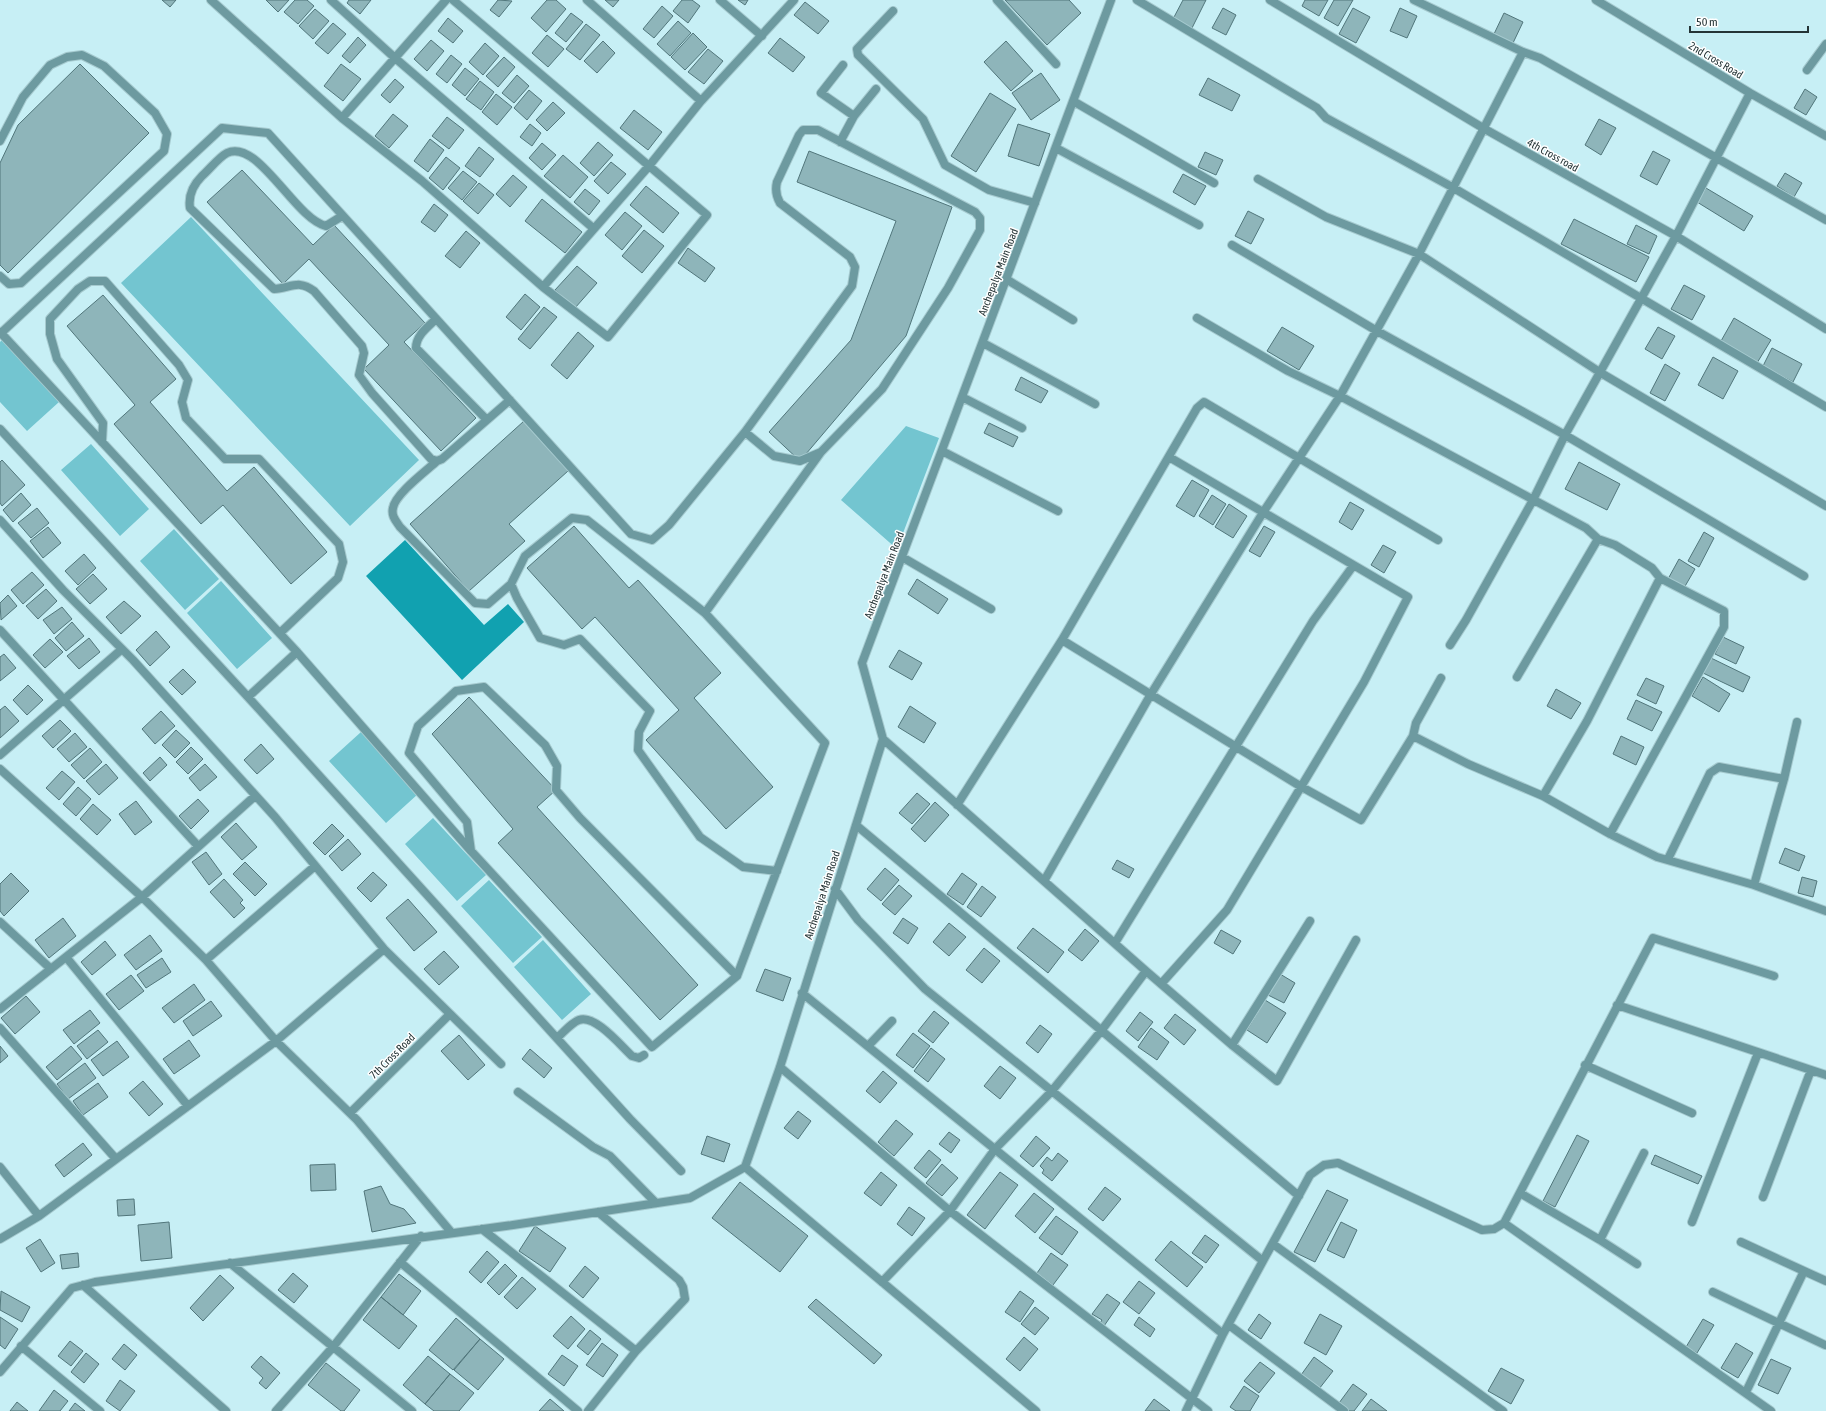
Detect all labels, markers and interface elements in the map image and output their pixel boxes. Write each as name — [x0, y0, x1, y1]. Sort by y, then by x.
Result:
scale bar — [1690, 8, 1808, 34]
text: 50 m — [1696, 15, 1718, 29]
street label: 2nd Cross Road — [1687, 39, 1745, 81]
street label: 4th Cross road — [1525, 136, 1581, 174]
street label: Anchepalya Main Road — [976, 227, 1020, 317]
street label: Anchepalya Main Road — [862, 530, 906, 620]
street label: Anchepalya Main Road — [802, 849, 842, 941]
street label: 7th Cross Road — [367, 1031, 417, 1081]

